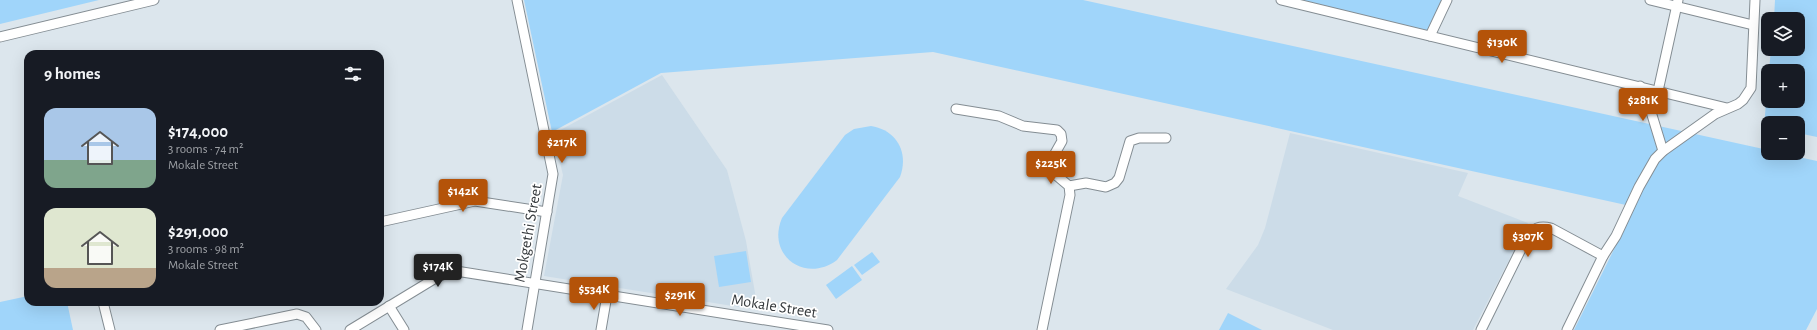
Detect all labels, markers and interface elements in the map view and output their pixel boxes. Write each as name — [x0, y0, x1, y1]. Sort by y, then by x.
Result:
map controls — [1761, 12, 1805, 160]
button: layers — [1761, 12, 1805, 56]
pin: $130K — [1474, 30, 1530, 64]
text: $130K — [1487, 36, 1517, 49]
icon: filters — [342, 63, 364, 85]
button: + — [1761, 64, 1805, 108]
text: 9 homes — [44, 65, 100, 82]
pin: $281K — [1615, 88, 1671, 122]
text: $281K — [1628, 94, 1658, 107]
button: − — [1761, 116, 1805, 160]
text: $174,000 — [168, 123, 228, 140]
icon: home — [76, 124, 124, 172]
pin: $217K — [534, 130, 590, 164]
text: $217K — [547, 136, 577, 149]
text: 3 rooms · 74 m² — [168, 143, 244, 156]
pin: $225K — [1023, 151, 1079, 185]
text: $225K — [1035, 157, 1067, 170]
text: Mokale Street — [168, 159, 238, 172]
pin: $142K — [435, 179, 491, 213]
street label: Mokgethi Street — [511, 182, 545, 284]
text: $142K — [448, 185, 478, 198]
text: $291,000 — [168, 223, 228, 240]
icon: home — [76, 224, 124, 272]
pin: $307K — [1500, 224, 1556, 258]
text: $307K — [1512, 230, 1544, 243]
text: 3 rooms · 98 m² — [168, 243, 244, 256]
pin: $174K — [410, 254, 466, 288]
text: Mokale Street — [168, 259, 238, 272]
text: $174K — [423, 260, 453, 273]
pin: $534K — [566, 277, 622, 311]
text: $534K — [578, 283, 610, 296]
pin: $291K — [652, 283, 708, 317]
text: $291K — [665, 289, 695, 302]
street label: Mokale Street — [730, 291, 818, 321]

